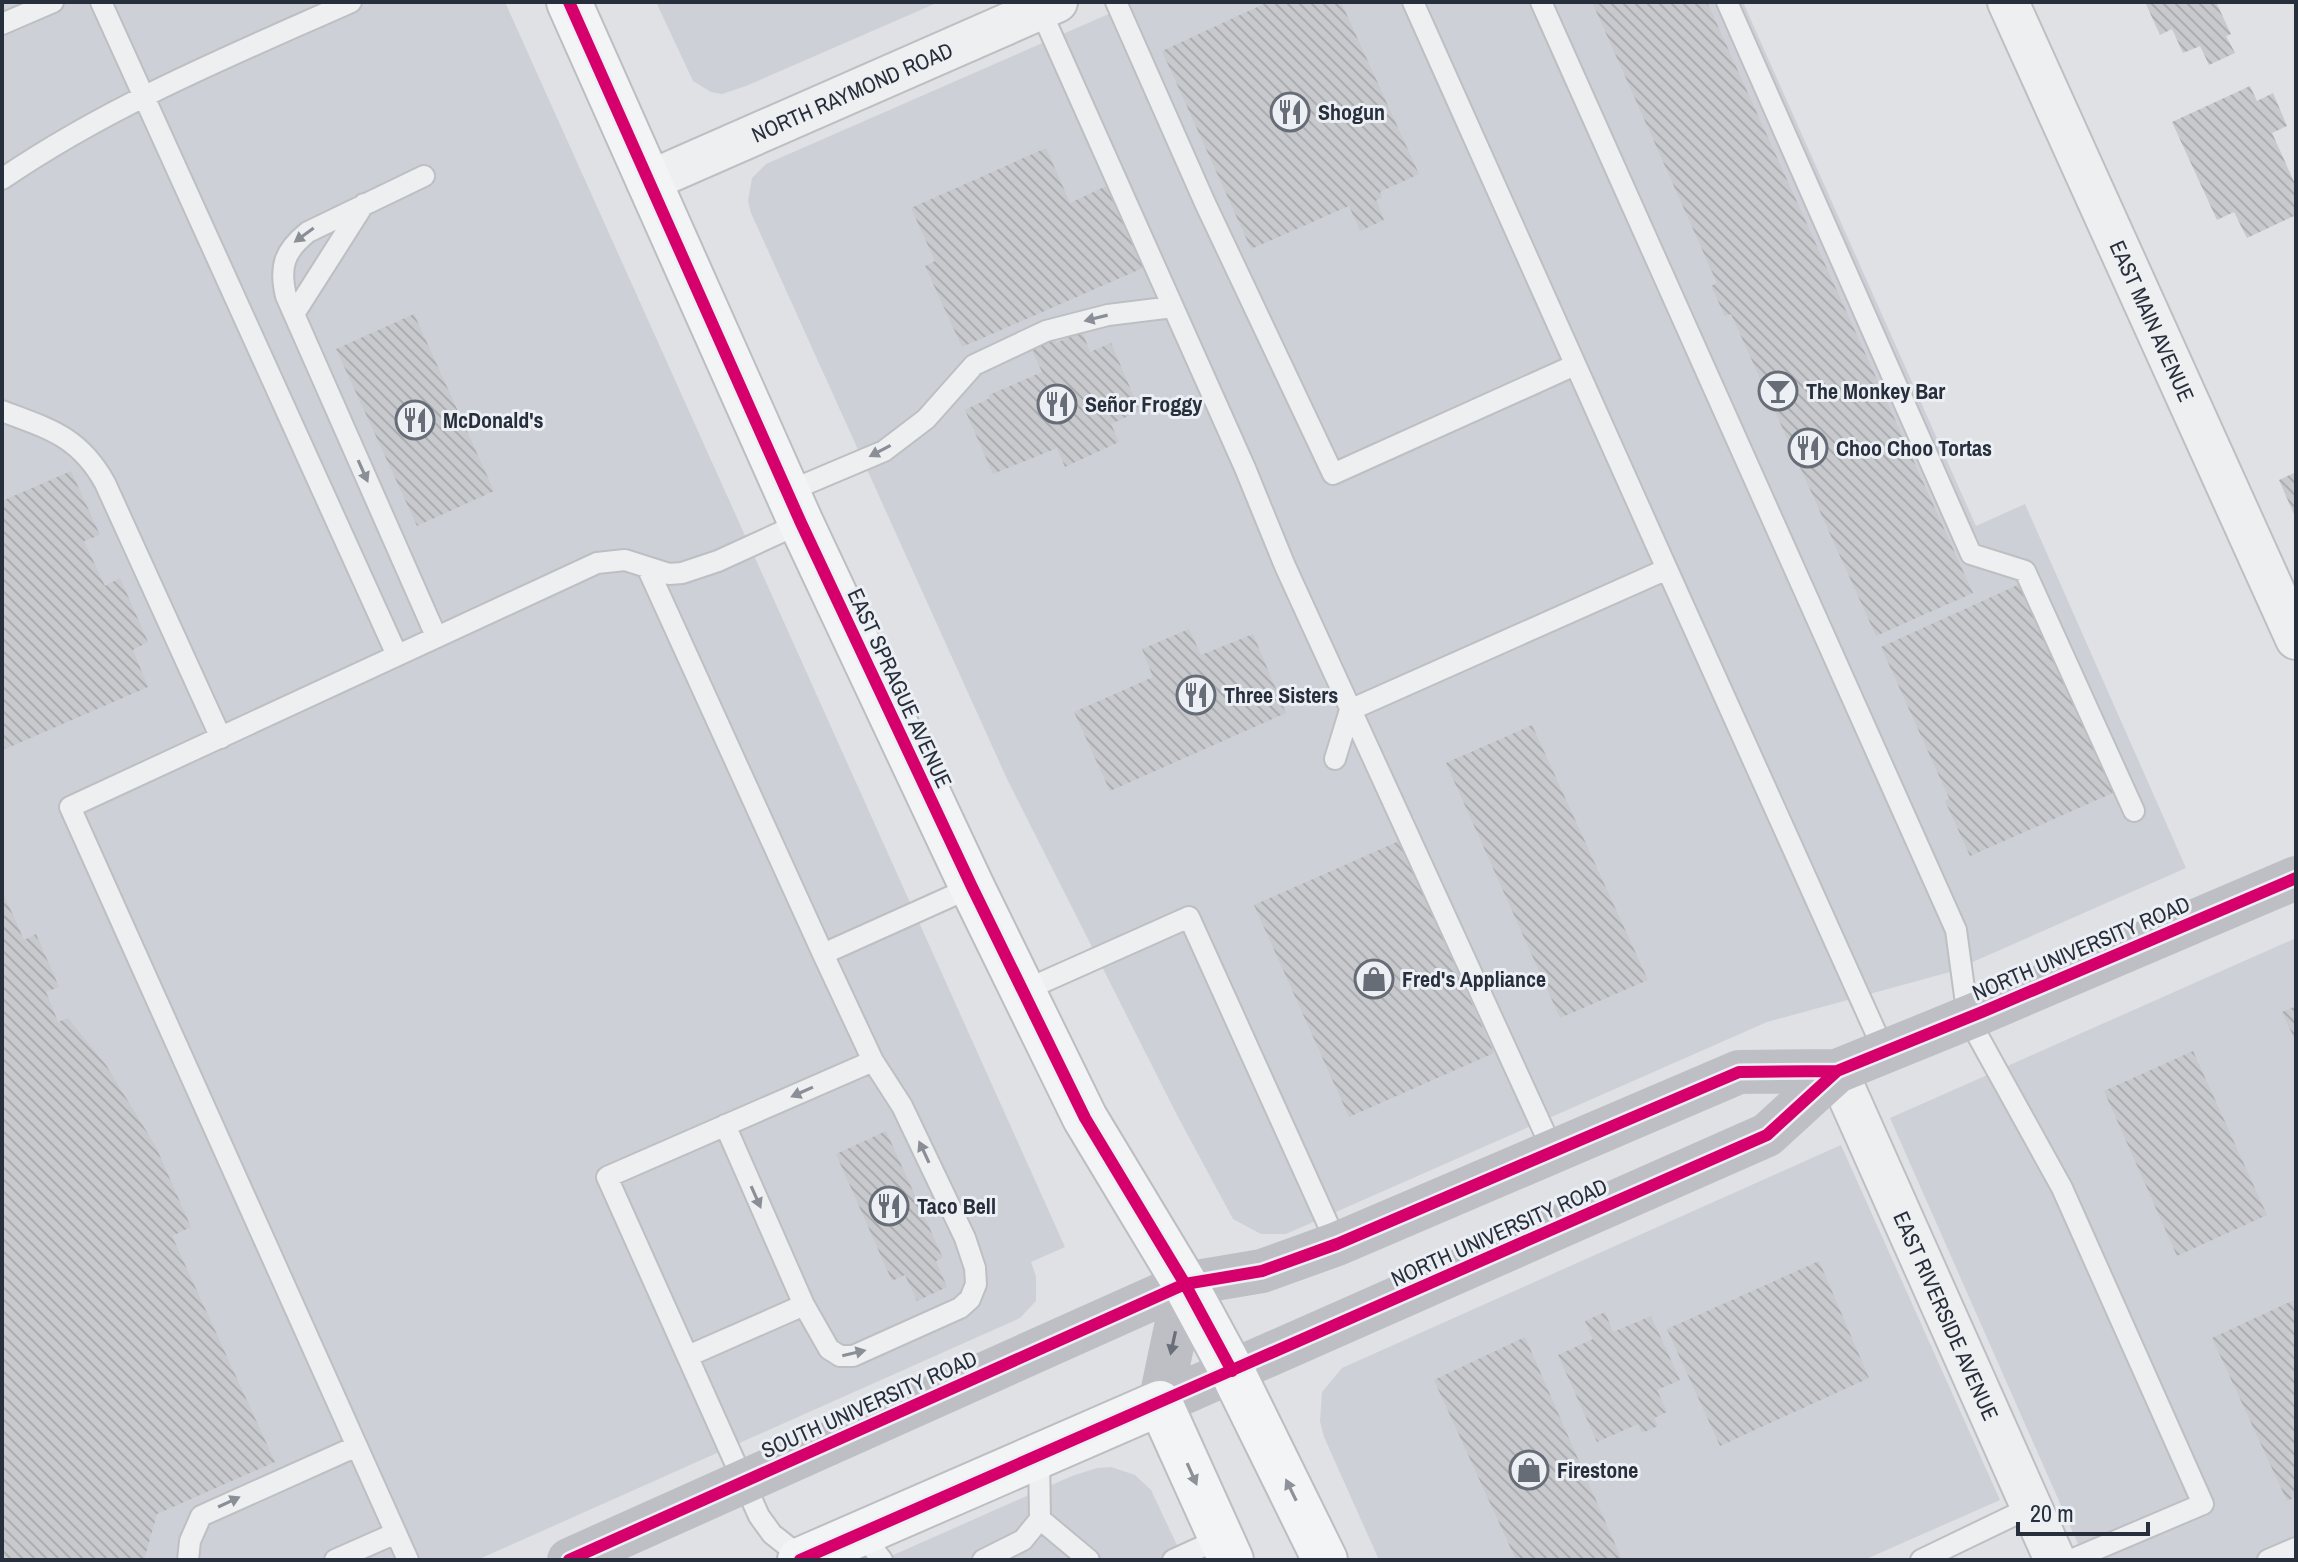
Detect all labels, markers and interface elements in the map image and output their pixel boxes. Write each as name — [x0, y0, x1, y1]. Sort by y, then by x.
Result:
street label: NORTH RAYMOND ROAD — [747, 35, 957, 149]
restaurant icon: Shogun — [1269, 91, 1311, 133]
place label: Shogun — [1318, 97, 1385, 127]
one-way arrow — [294, 227, 315, 242]
street label: EAST MAIN AVENUE — [2103, 235, 2202, 406]
one-way arrow — [1083, 313, 1108, 325]
bar icon: The Monkey Bar — [1757, 370, 1799, 412]
place label: The Monkey Bar — [1806, 376, 1945, 406]
restaurant icon: Señor Froggy — [1036, 383, 1078, 425]
place label: Señor Froggy — [1085, 389, 1202, 419]
restaurant icon: McDonald's — [394, 399, 436, 441]
place label: McDonald's — [443, 405, 544, 435]
restaurant icon: Choo Choo Tortas — [1787, 427, 1829, 469]
place label: Choo Choo Tortas — [1836, 433, 1992, 463]
one-way arrow — [868, 445, 891, 458]
one-way arrow — [356, 459, 370, 483]
street label: EAST SPRAGUE AVENUE — [841, 583, 959, 793]
restaurant icon: Three Sisters — [1175, 674, 1217, 716]
place label: Three Sisters — [1224, 680, 1338, 710]
street label: NORTH UNIVERSITY ROAD — [1967, 888, 2195, 1008]
shop icon: Fred's Appliance — [1353, 958, 1395, 1000]
place label: Fred's Appliance — [1402, 964, 1546, 994]
one-way arrow — [790, 1085, 814, 1098]
one-way arrow — [917, 1140, 931, 1163]
street label: NORTH UNIVERSITY ROAD — [1386, 1171, 1612, 1293]
one-way arrow — [750, 1185, 763, 1209]
restaurant icon: Taco Bell — [868, 1185, 910, 1227]
place label: Taco Bell — [917, 1191, 996, 1221]
street label: EAST RIVERSIDE AVENUE — [1886, 1206, 2006, 1425]
one-way arrow — [1166, 1331, 1178, 1356]
street label: SOUTH UNIVERSITY ROAD — [756, 1343, 982, 1465]
one-way arrow — [842, 1346, 867, 1359]
shop icon: Firestone — [1508, 1449, 1550, 1491]
place label: Firestone — [1557, 1455, 1638, 1485]
one-way arrow — [1186, 1462, 1199, 1486]
one-way arrow — [1284, 1478, 1297, 1501]
scale bar — [2018, 1486, 2148, 1536]
one-way arrow — [218, 1495, 241, 1509]
text: 20 m — [2030, 1497, 2074, 1529]

